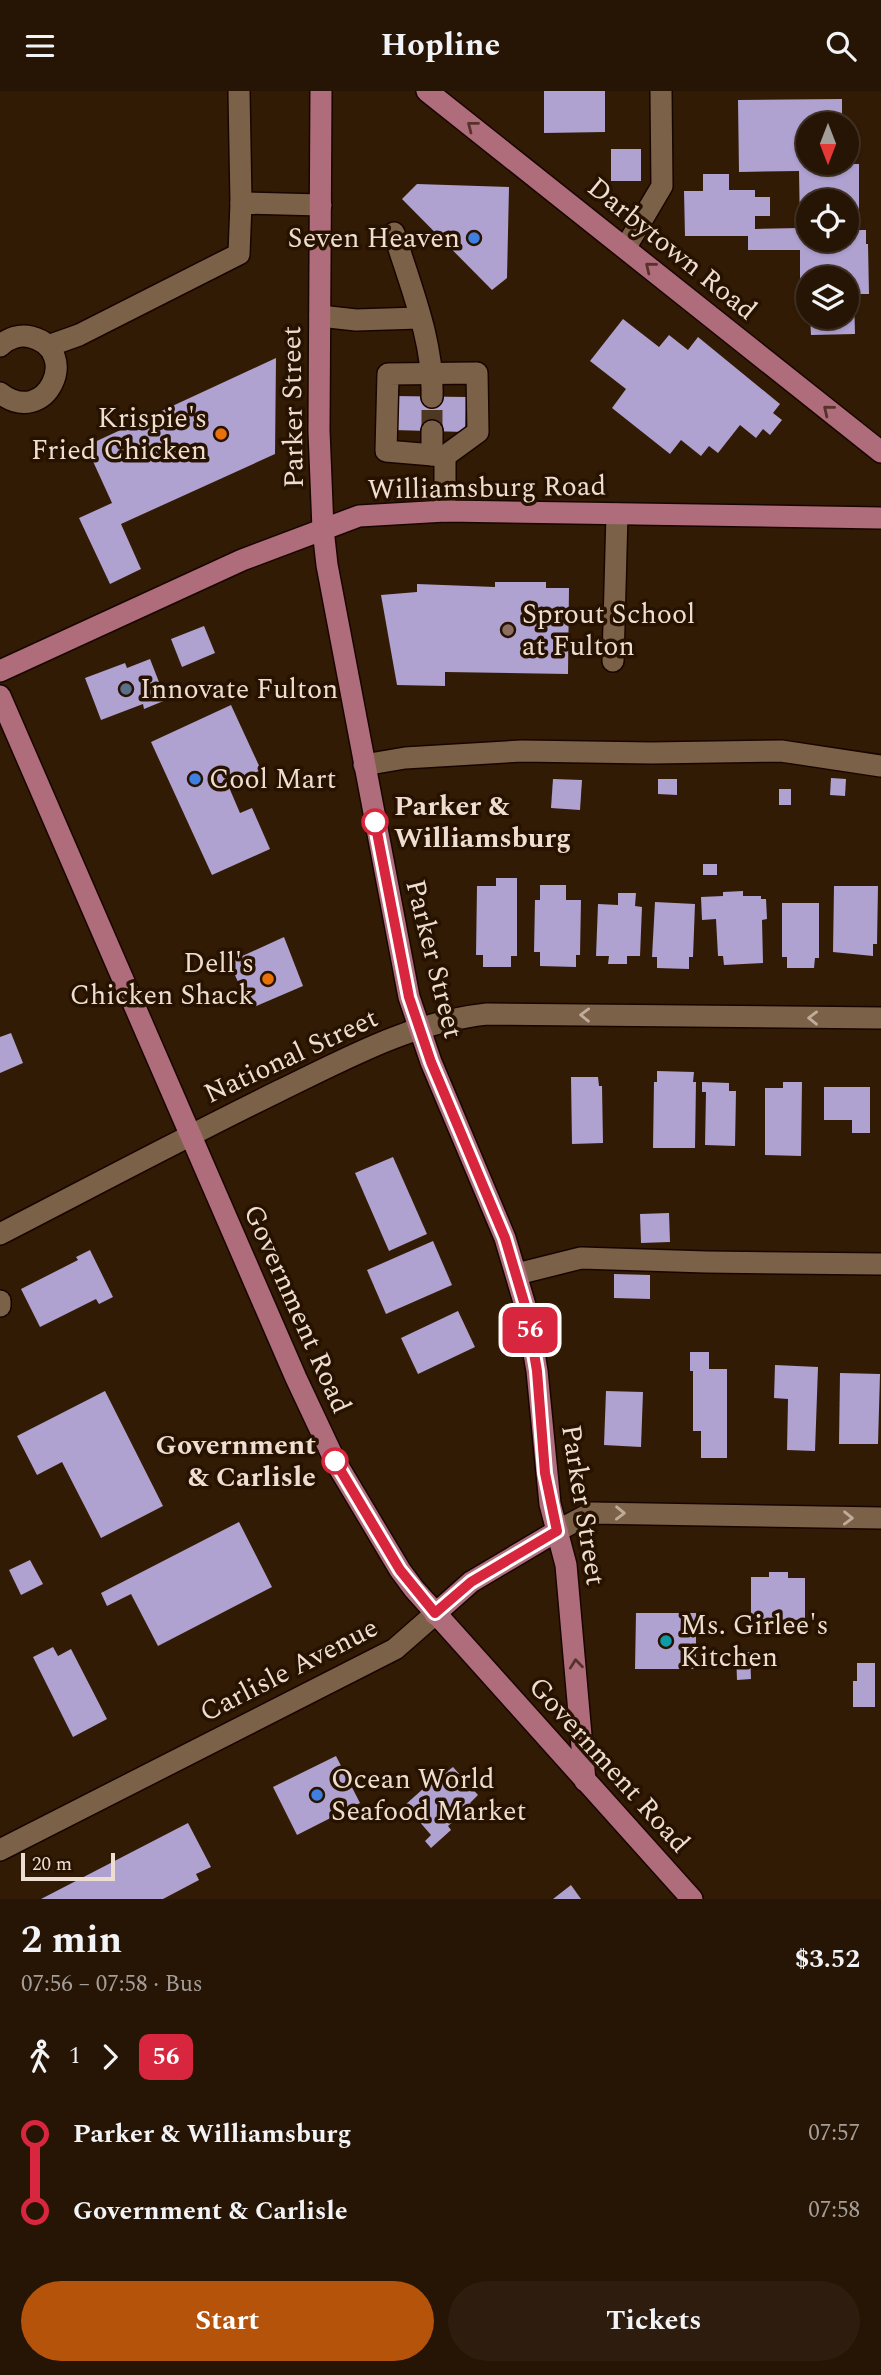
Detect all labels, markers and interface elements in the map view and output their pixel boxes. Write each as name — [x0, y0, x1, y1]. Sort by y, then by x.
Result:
text: Hopline — [381, 21, 500, 70]
icon: menu — [21, 27, 59, 65]
icon: search — [822, 27, 860, 65]
north arrow — [796, 112, 859, 175]
map controls — [796, 112, 859, 329]
one-way arrow — [467, 122, 480, 134]
street label: Darbytown Road — [578, 167, 766, 331]
button: locate — [796, 189, 859, 252]
place label: Seven Heaven — [287, 217, 460, 260]
marker: Seven Heaven — [466, 230, 482, 246]
one-way arrow — [646, 263, 659, 275]
button: layers — [796, 266, 859, 329]
street label: Parker Street — [270, 325, 316, 489]
place label: Krispie's Fried Chicken — [31, 397, 207, 472]
one-way arrow — [823, 405, 835, 418]
marker: Krispie's Fried Chicken — [213, 426, 229, 442]
street label: Williamsburg Road — [367, 464, 607, 512]
place label: Sprout School at Fulton — [522, 593, 695, 668]
marker: Sprout School at Fulton — [500, 622, 516, 638]
place label: Innovate Fulton — [140, 668, 338, 711]
marker: Innovate Fulton — [118, 681, 134, 697]
place label: Cool Mart — [209, 758, 337, 801]
marker: Cool Mart — [187, 771, 203, 787]
place label: Parker & Williamsburg — [394, 785, 571, 860]
marker: Parker & Williamsburg — [362, 809, 388, 835]
street label: Parker Street — [394, 875, 475, 1043]
place label: Dell's Chicken Shack — [70, 942, 254, 1017]
marker: Dell's Chicken Shack — [260, 971, 276, 987]
street label: National Street — [197, 997, 385, 1115]
one-way arrow — [580, 1007, 590, 1023]
one-way arrow — [807, 1010, 818, 1026]
street label: Government Road — [232, 1197, 362, 1421]
line badge: 56 — [498, 1307, 562, 1353]
text: 56 — [517, 1312, 543, 1348]
street label: Parker Street — [549, 1421, 617, 1589]
place label: Government & Carlisle — [156, 1424, 316, 1499]
marker: Government & Carlisle — [322, 1448, 348, 1474]
one-way arrow — [616, 1505, 626, 1521]
one-way arrow — [843, 1510, 854, 1525]
place label: Ms. Girlee's Kitchen — [680, 1604, 829, 1679]
street label: Carlisle Avenue — [192, 1606, 386, 1734]
marker: Ms. Girlee's Kitchen — [658, 1633, 674, 1649]
one-way arrow — [568, 1658, 583, 1670]
street label: Government Road — [518, 1667, 700, 1863]
place label: Ocean World Seafood Market — [331, 1758, 527, 1833]
marker: Ocean World Seafood Market — [309, 1787, 325, 1803]
scale bar — [21, 1850, 116, 1882]
text: 20 m — [32, 1850, 72, 1879]
text: 2 min — [21, 1912, 122, 1970]
text: $3.52 — [795, 1939, 860, 1979]
text: 07:56 – 07:58 · Bus — [21, 1967, 203, 2002]
icon: walk — [21, 2038, 59, 2076]
icon: forward — [91, 2038, 129, 2076]
text: 1 — [69, 2039, 81, 2074]
text: 56 — [153, 2039, 179, 2075]
text: Parker & Williamsburg — [73, 2114, 351, 2154]
text: 07:57 — [808, 2116, 860, 2151]
text: Government & Carlisle — [73, 2191, 348, 2231]
text: 07:58 — [808, 2193, 860, 2228]
button: Start — [21, 2281, 434, 2361]
button: Tickets — [448, 2281, 860, 2361]

